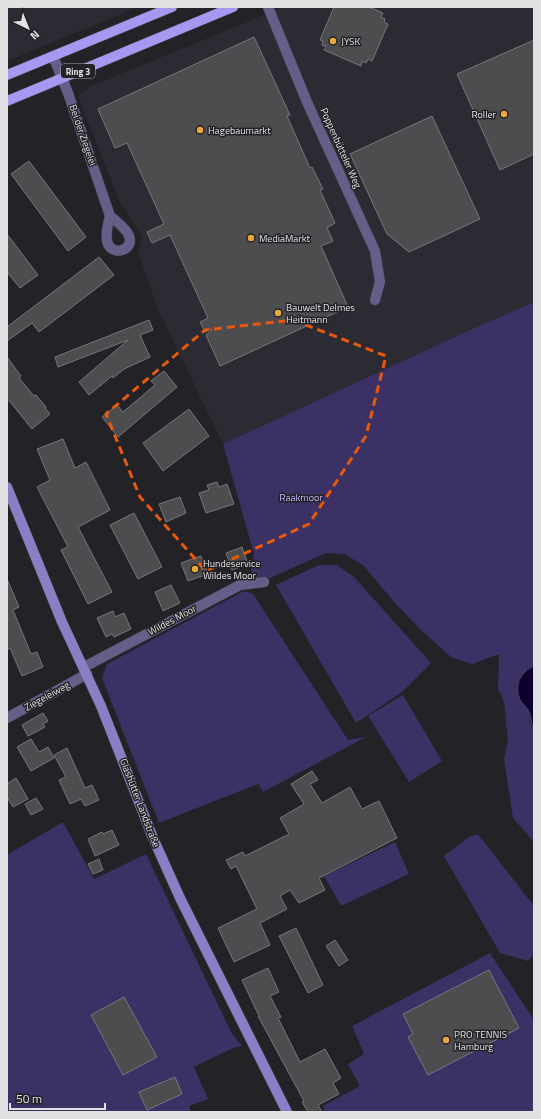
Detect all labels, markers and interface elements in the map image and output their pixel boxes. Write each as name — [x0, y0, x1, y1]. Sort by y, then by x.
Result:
north arrow — [8, 8, 48, 48]
text: N — [27, 27, 43, 44]
place label: JYSK — [341, 34, 361, 49]
marker: JYSK — [328, 36, 338, 46]
road number: Ring 3 — [61, 64, 95, 78]
street label: Bei der Ziegelei — [65, 102, 101, 168]
street label: Poppenbütteler Weg — [317, 105, 365, 191]
place label: Roller — [472, 107, 497, 122]
marker: Roller — [499, 109, 509, 119]
place label: Hagebaumarkt — [208, 123, 271, 138]
marker: Hagebaumarkt — [195, 125, 205, 135]
place label: MediaMarkt — [259, 231, 311, 246]
marker: MediaMarkt — [246, 233, 256, 243]
place label: Bauwelt Delmes Heitmann — [286, 300, 355, 327]
marker: Bauwelt Delmes Heitmann — [273, 308, 283, 318]
park label: Raakmoor — [279, 490, 323, 505]
place label: Hundeservice Wildes Moor — [203, 556, 260, 583]
marker: Hundeservice Wildes Moor — [190, 564, 200, 574]
street label: Wildes Moor — [145, 601, 199, 639]
street label: Ziegeleiweg — [21, 677, 73, 715]
street label: Glashütter Landstraße — [116, 756, 164, 850]
place label: PRO TENNIS Hamburg — [454, 1027, 507, 1054]
marker: PRO TENNIS Hamburg — [441, 1035, 451, 1045]
scale bar — [10, 1085, 105, 1111]
text: 50 m — [16, 1089, 42, 1108]

